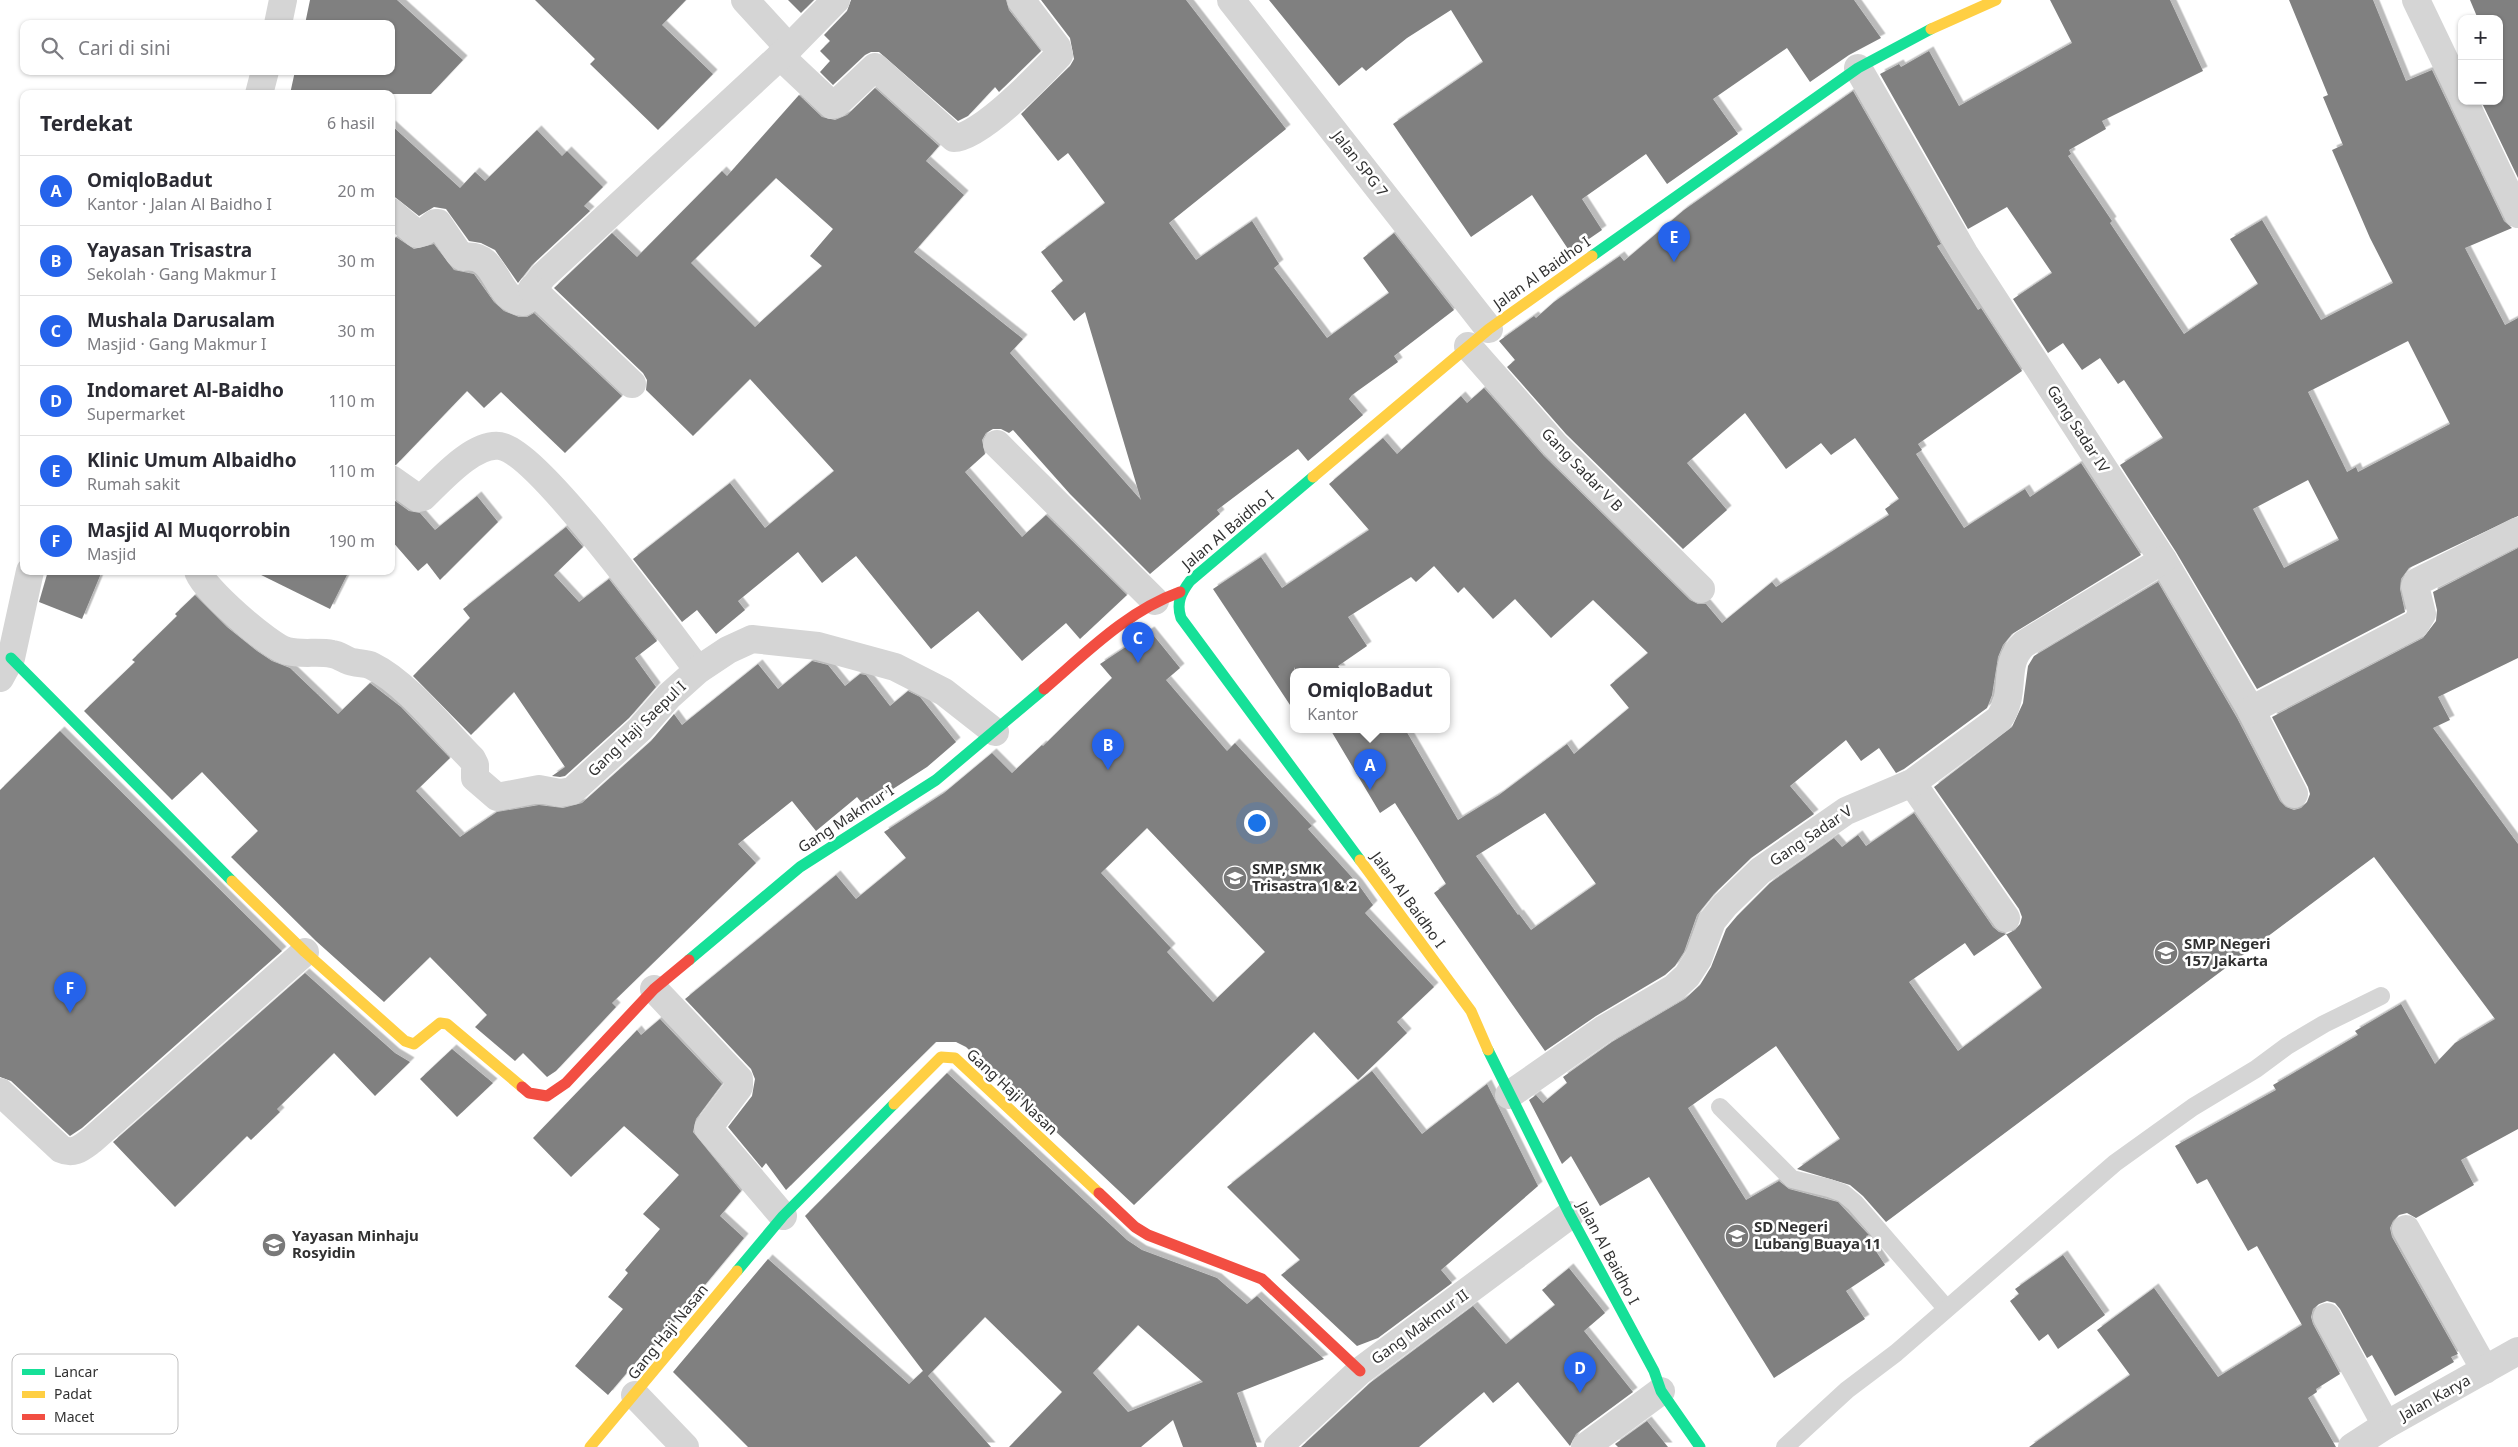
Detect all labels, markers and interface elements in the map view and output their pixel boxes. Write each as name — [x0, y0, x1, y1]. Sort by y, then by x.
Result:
map controls — [2458, 15, 2503, 105]
button: + — [2458, 15, 2503, 60]
search box — [20, 20, 395, 75]
icon: search — [38, 34, 66, 62]
text: Cari di sini — [78, 35, 171, 61]
button: − — [2458, 60, 2503, 105]
text: Terdekat — [40, 109, 133, 137]
text: 6 hasil — [327, 112, 375, 134]
street label: Jalan SPG 7 — [1327, 125, 1393, 201]
text: OmiqloBadut — [87, 167, 212, 193]
text: A — [50, 180, 62, 202]
text: 20 m — [338, 180, 375, 202]
text: Kantor · Jalan Al Baidho I — [87, 193, 272, 215]
pin: E — [1658, 221, 1690, 262]
street label: Jalan Al Baidho I — [1487, 231, 1594, 314]
text: Yayasan Trisastra — [87, 237, 252, 263]
text: B — [51, 250, 61, 272]
text: 30 m — [338, 250, 375, 272]
text: Sekolah · Gang Makmur I — [87, 263, 276, 285]
text: Mushala Darusalam — [87, 307, 275, 333]
text: C — [51, 320, 61, 342]
text: 30 m — [338, 320, 375, 342]
text: Masjid · Gang Makmur I — [87, 333, 266, 355]
text: Indomaret Al-Baidho — [87, 377, 284, 403]
street label: Gang Sadar IV — [2043, 381, 2115, 476]
text: D — [50, 390, 62, 412]
text: 110 m — [328, 390, 375, 412]
text: Supermarket — [87, 403, 185, 425]
street label: Gang Sadar V B — [1538, 423, 1628, 515]
text: Klinic Umum Albaidho — [87, 447, 297, 473]
text: E — [52, 460, 60, 482]
text: 110 m — [328, 460, 375, 482]
text: Rumah sakit — [87, 473, 180, 495]
street label: Jalan Al Baidho I — [1176, 485, 1277, 575]
text: Masjid Al Muqorrobin — [87, 517, 291, 543]
text: F — [52, 530, 60, 552]
text: 190 m — [328, 530, 375, 552]
text: Masjid — [87, 543, 136, 565]
pin: C — [1122, 622, 1154, 663]
popup — [1290, 668, 1450, 733]
street label: Gang Haji Saepul I — [583, 676, 690, 780]
text: OmiqloBadut — [1307, 677, 1433, 703]
text: Kantor — [1307, 703, 1358, 725]
pin: B — [1092, 729, 1124, 770]
pin: A — [1354, 749, 1386, 790]
street label: Gang Makmur I — [794, 780, 897, 857]
street label: Gang Sadar V — [1765, 800, 1855, 870]
your location — [1244, 810, 1270, 836]
street label: Jalan Al Baidho I — [1366, 846, 1450, 951]
place label: SMP, SMK Trisastra 1 & 2 — [1252, 858, 1358, 895]
school or university icon: SMP, SMK Trisastra 1 & 2 — [1222, 865, 1248, 891]
place label: SMP Negeri 157 Jakarta — [2184, 933, 2270, 970]
school or university icon: SMP Negeri 157 Jakarta — [2153, 940, 2179, 966]
pin: F — [54, 972, 86, 1013]
street label: Gang Haji Nasan — [963, 1044, 1063, 1139]
street label: Jalan Al Baidho I — [1572, 1196, 1644, 1308]
place label: SD Negeri Lubang Buaya 11 — [1754, 1216, 1881, 1253]
school or university icon: SD Negeri Lubang Buaya 11 — [1724, 1223, 1750, 1249]
place label: Yayasan Minhaju Rosyidin — [292, 1225, 419, 1262]
school or university icon: Yayasan Minhaju Rosyidin — [261, 1232, 287, 1258]
street label: Gang Haji Nasan — [622, 1279, 712, 1383]
street label: Gang Makmur II — [1367, 1284, 1472, 1368]
pin: D — [1564, 1352, 1596, 1393]
legend — [12, 1354, 178, 1434]
text: Lancar — [54, 1362, 98, 1381]
street label: Jalan Karya — [2394, 1369, 2473, 1426]
text: Padat — [54, 1384, 92, 1403]
text: Macet — [54, 1407, 94, 1426]

